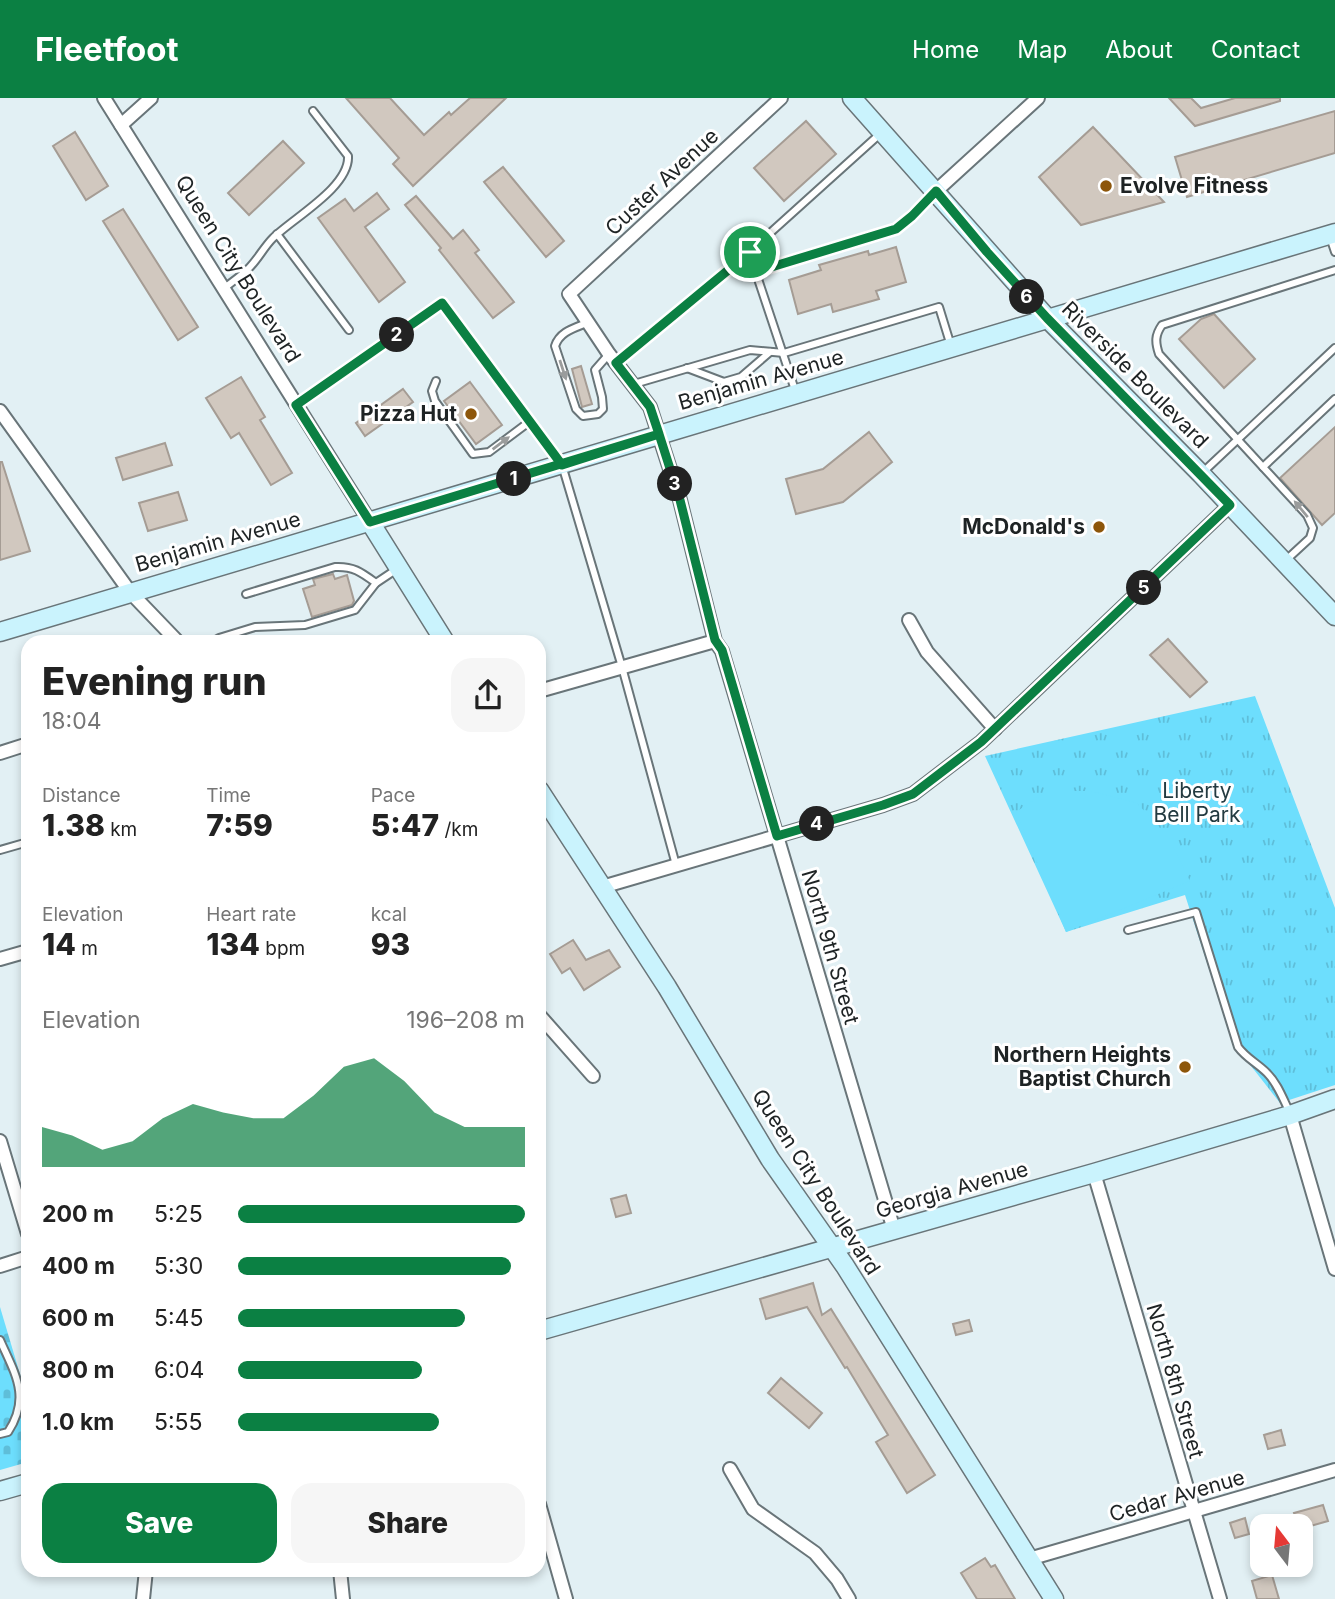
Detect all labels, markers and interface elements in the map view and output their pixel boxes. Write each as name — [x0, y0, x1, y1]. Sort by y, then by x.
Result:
text: Fleetfoot — [35, 29, 179, 69]
text: Home — [912, 35, 979, 64]
text: Map — [1017, 35, 1067, 64]
text: About — [1105, 35, 1173, 64]
text: Contact — [1211, 35, 1300, 64]
street label: Custer Avenue — [600, 123, 723, 240]
street label: Queen City Boulevard — [171, 170, 306, 367]
place label: Evolve Fitness — [1120, 173, 1268, 198]
marker: Evolve Fitness — [1098, 178, 1114, 194]
pin — [720, 222, 780, 282]
icon: arrive — [731, 233, 769, 271]
pin: 6 — [1010, 280, 1044, 314]
text: 6 — [1020, 285, 1033, 308]
street label: Riverside Boulevard — [1057, 296, 1214, 453]
pin: 2 — [380, 317, 414, 352]
text: 2 — [391, 323, 402, 346]
street label: Benjamin Avenue — [675, 344, 846, 415]
one-way arrow — [558, 360, 569, 381]
place label: Pizza Hut — [360, 401, 457, 426]
marker: Pizza Hut — [463, 406, 479, 422]
one-way arrow — [492, 437, 510, 451]
pin: 1 — [496, 462, 532, 496]
pin: 3 — [658, 466, 692, 502]
text: 1 — [509, 467, 518, 490]
text: 3 — [668, 472, 681, 495]
one-way arrow — [1294, 501, 1309, 518]
street label: Benjamin Avenue — [132, 506, 303, 577]
place label: McDonald's — [962, 514, 1085, 539]
marker: McDonald's — [1091, 519, 1107, 535]
pin: 5 — [1126, 570, 1162, 606]
text: 5 — [1137, 576, 1150, 599]
text: Evening run — [42, 658, 267, 704]
button: share — [451, 658, 525, 732]
text: 18:04 — [42, 707, 102, 735]
park label: Liberty Bell Park — [1153, 778, 1241, 827]
text: Distance — [42, 784, 120, 807]
text: Time — [206, 784, 251, 807]
text: Pace — [371, 784, 415, 807]
pin: 4 — [800, 806, 834, 842]
text: 1.38 — [42, 807, 105, 843]
text: 7:59 — [206, 807, 273, 843]
text: 5:47 — [371, 807, 439, 843]
text: 4 — [810, 812, 823, 835]
text: km — [105, 818, 137, 841]
text: /km — [439, 818, 478, 841]
street label: North 9th Street — [796, 867, 865, 1027]
text: Elevation — [42, 903, 123, 926]
text: Heart rate — [206, 903, 296, 926]
text: kcal — [371, 903, 407, 926]
text: 14 — [42, 926, 76, 962]
text: 134 — [206, 926, 260, 962]
text: 93 — [371, 926, 410, 962]
text: m — [76, 937, 98, 960]
text: bpm — [260, 937, 305, 960]
text: Elevation — [42, 1006, 141, 1034]
text: 196–208 m — [406, 1006, 525, 1034]
place label: Northern Heights Baptist Church — [994, 1042, 1171, 1091]
marker: Northern Heights Baptist Church — [1177, 1059, 1193, 1075]
street label: Queen City Boulevard — [747, 1084, 886, 1279]
street label: Georgia Avenue — [873, 1156, 1031, 1223]
text: 200 m — [42, 1200, 114, 1228]
text: 5:25 — [154, 1200, 203, 1228]
text: 400 m — [42, 1252, 115, 1280]
text: 5:30 — [154, 1252, 203, 1280]
street label: North 8th Street — [1142, 1301, 1209, 1461]
text: 600 m — [42, 1304, 114, 1332]
text: 5:45 — [154, 1304, 203, 1332]
text: 800 m — [42, 1356, 114, 1384]
text: 6:04 — [154, 1356, 204, 1384]
text: 1.0 km — [42, 1408, 114, 1436]
text: 5:55 — [154, 1408, 203, 1436]
street label: Cedar Avenue — [1106, 1464, 1248, 1527]
button: Save — [42, 1483, 277, 1563]
button: Share — [291, 1483, 525, 1563]
north arrow — [1250, 1514, 1312, 1577]
map controls — [1250, 1514, 1313, 1577]

